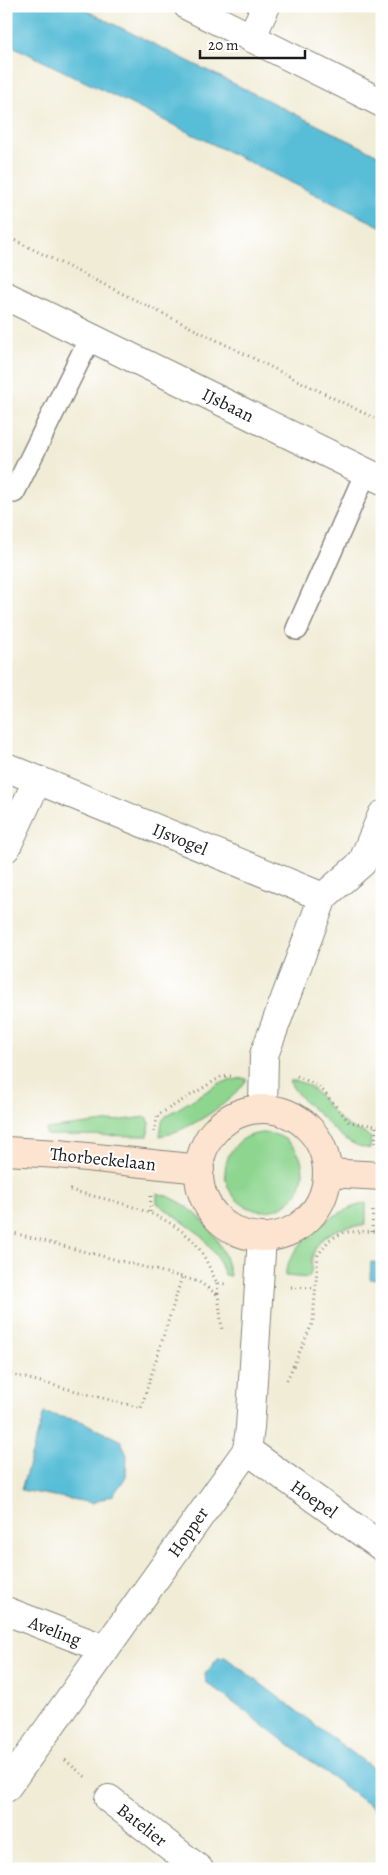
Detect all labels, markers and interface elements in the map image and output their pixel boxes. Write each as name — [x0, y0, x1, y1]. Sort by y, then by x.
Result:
scale bar — [200, 28, 306, 60]
text: 20 m — [208, 35, 239, 55]
street label: IJsbaan — [198, 382, 258, 428]
street label: IJsvogel — [149, 817, 212, 861]
street label: Thorbeckelaan — [49, 1142, 157, 1176]
street label: Hoepel — [286, 1474, 343, 1524]
street label: Hopper — [162, 1502, 214, 1562]
street label: Aveling — [24, 1610, 85, 1652]
street label: Batelier — [112, 1798, 172, 1852]

